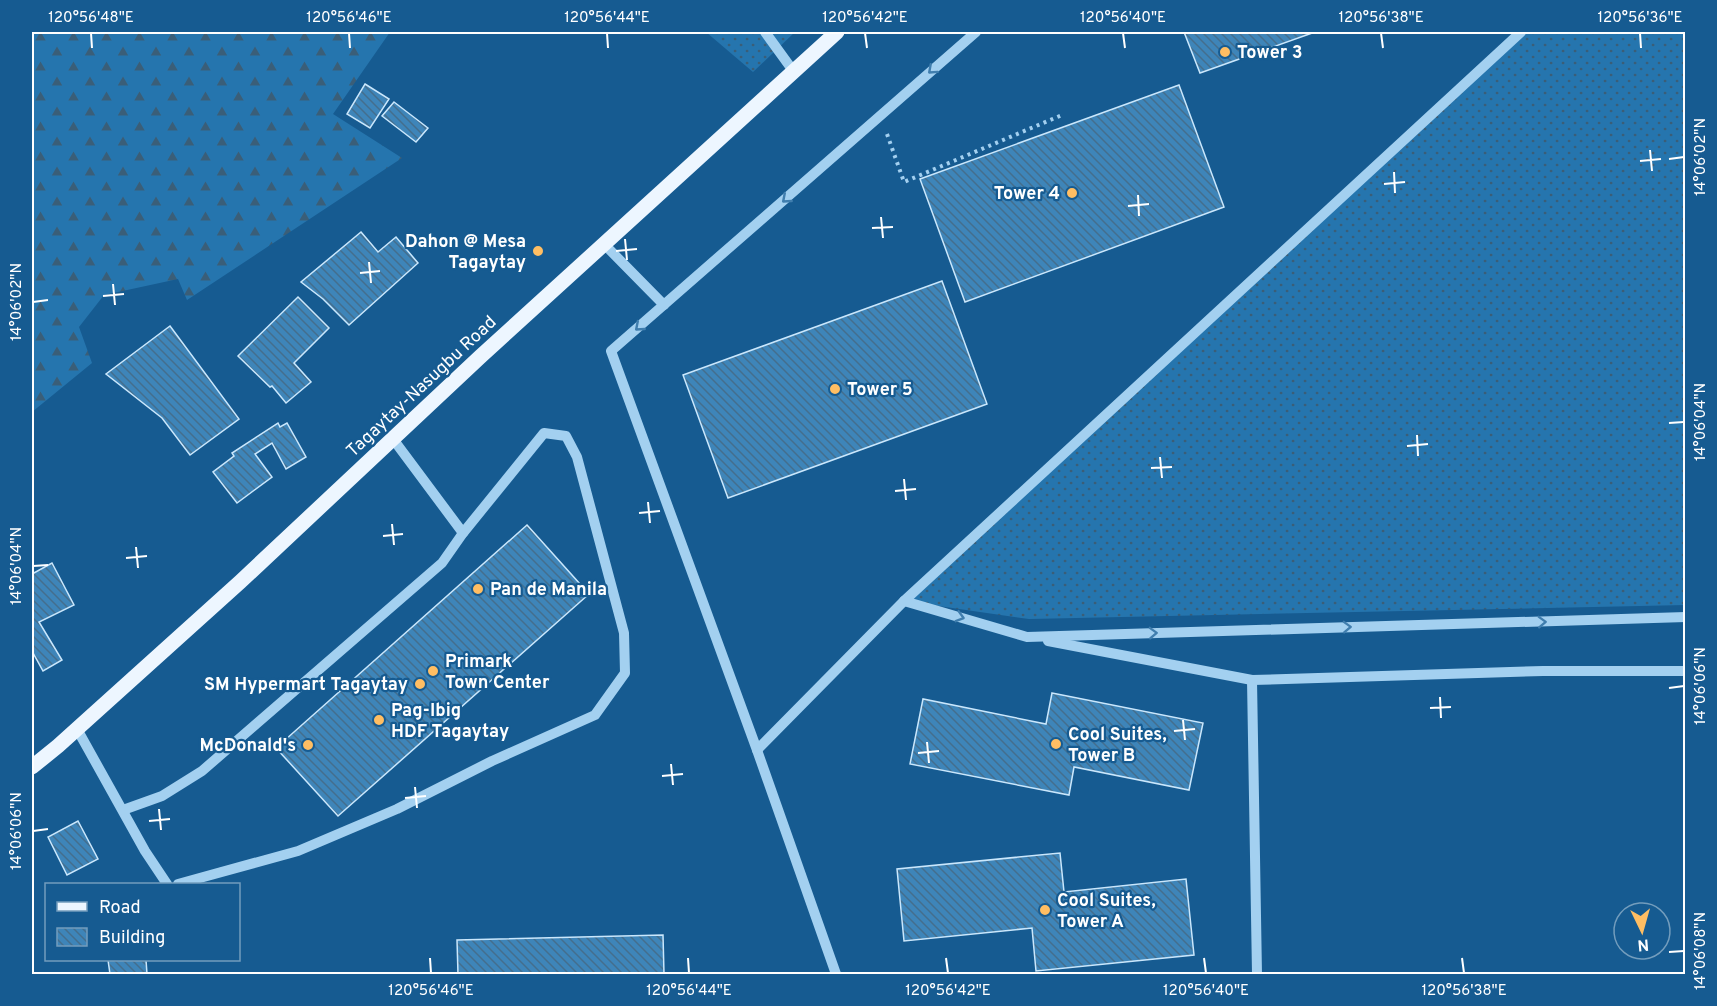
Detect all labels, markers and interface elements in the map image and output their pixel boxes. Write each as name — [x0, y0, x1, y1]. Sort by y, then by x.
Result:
text: 120°56'48"E — [48, 9, 134, 28]
text: 120°56'46"E — [306, 9, 392, 28]
text: 120°56'44"E — [564, 9, 650, 28]
text: 120°56'42"E — [822, 9, 908, 28]
text: 120°56'40"E — [1080, 9, 1166, 28]
text: 120°56'38"E — [1338, 9, 1424, 28]
text: 120°56'36"E — [1597, 9, 1683, 28]
place label: Tower 3 — [1237, 42, 1303, 65]
marker: Tower 3 — [1218, 45, 1232, 59]
one-way arrow — [928, 63, 939, 74]
text: 14°06'02"N — [1692, 118, 1711, 196]
place label: Tower 4 — [994, 183, 1060, 206]
marker: Tower 4 — [1065, 186, 1079, 200]
one-way arrow — [782, 192, 792, 203]
place label: Dahon @ Mesa Tagaytay — [405, 231, 526, 275]
marker: Dahon @ Mesa Tagaytay — [531, 244, 545, 258]
text: 14°06'02"N — [8, 263, 27, 341]
street label: Tagaytay-Nasugbu Road — [342, 311, 502, 463]
one-way arrow — [635, 320, 646, 331]
place label: Tower 5 — [847, 379, 913, 402]
marker: Tower 5 — [828, 382, 842, 396]
text: 14°06'04"N — [1692, 383, 1711, 461]
text: 14°06'04"N — [8, 527, 27, 605]
place label: Pan de Manila — [490, 579, 607, 602]
marker: Pan de Manila — [471, 582, 485, 596]
one-way arrow — [954, 610, 965, 622]
one-way arrow — [1538, 615, 1547, 628]
one-way arrow — [1343, 621, 1352, 634]
one-way arrow — [1148, 627, 1157, 639]
text: 14°06'06"N — [1692, 647, 1711, 725]
place label: Primark Town Center — [445, 651, 550, 695]
marker: Primark Town Center — [426, 664, 440, 678]
place label: SM Hypermart Tagaytay — [204, 674, 408, 697]
marker: SM Hypermart Tagaytay — [413, 677, 427, 691]
place label: Pag-Ibig HDF Tagaytay — [391, 700, 509, 744]
marker: Pag-Ibig HDF Tagaytay — [372, 713, 386, 727]
place label: Cool Suites, Tower B — [1068, 724, 1167, 768]
place label: McDonald's — [200, 735, 296, 758]
marker: Cool Suites, Tower B — [1049, 737, 1063, 751]
marker: McDonald's — [301, 738, 315, 752]
text: 14°06'06"N — [8, 792, 27, 870]
legend — [45, 883, 240, 961]
place label: Cool Suites, Tower A — [1057, 890, 1156, 934]
text: Road — [99, 897, 141, 920]
north arrow — [1612, 901, 1672, 961]
marker: Cool Suites, Tower A — [1038, 903, 1052, 917]
text: 14°06'08"N — [1692, 912, 1711, 990]
text: Building — [99, 927, 165, 950]
text: N — [1637, 933, 1650, 954]
text: 120°56'46"E — [388, 982, 474, 1001]
text: 120°56'44"E — [646, 982, 732, 1001]
text: 120°56'42"E — [905, 982, 991, 1001]
text: 120°56'40"E — [1163, 982, 1249, 1001]
text: 120°56'38"E — [1421, 982, 1507, 1001]

